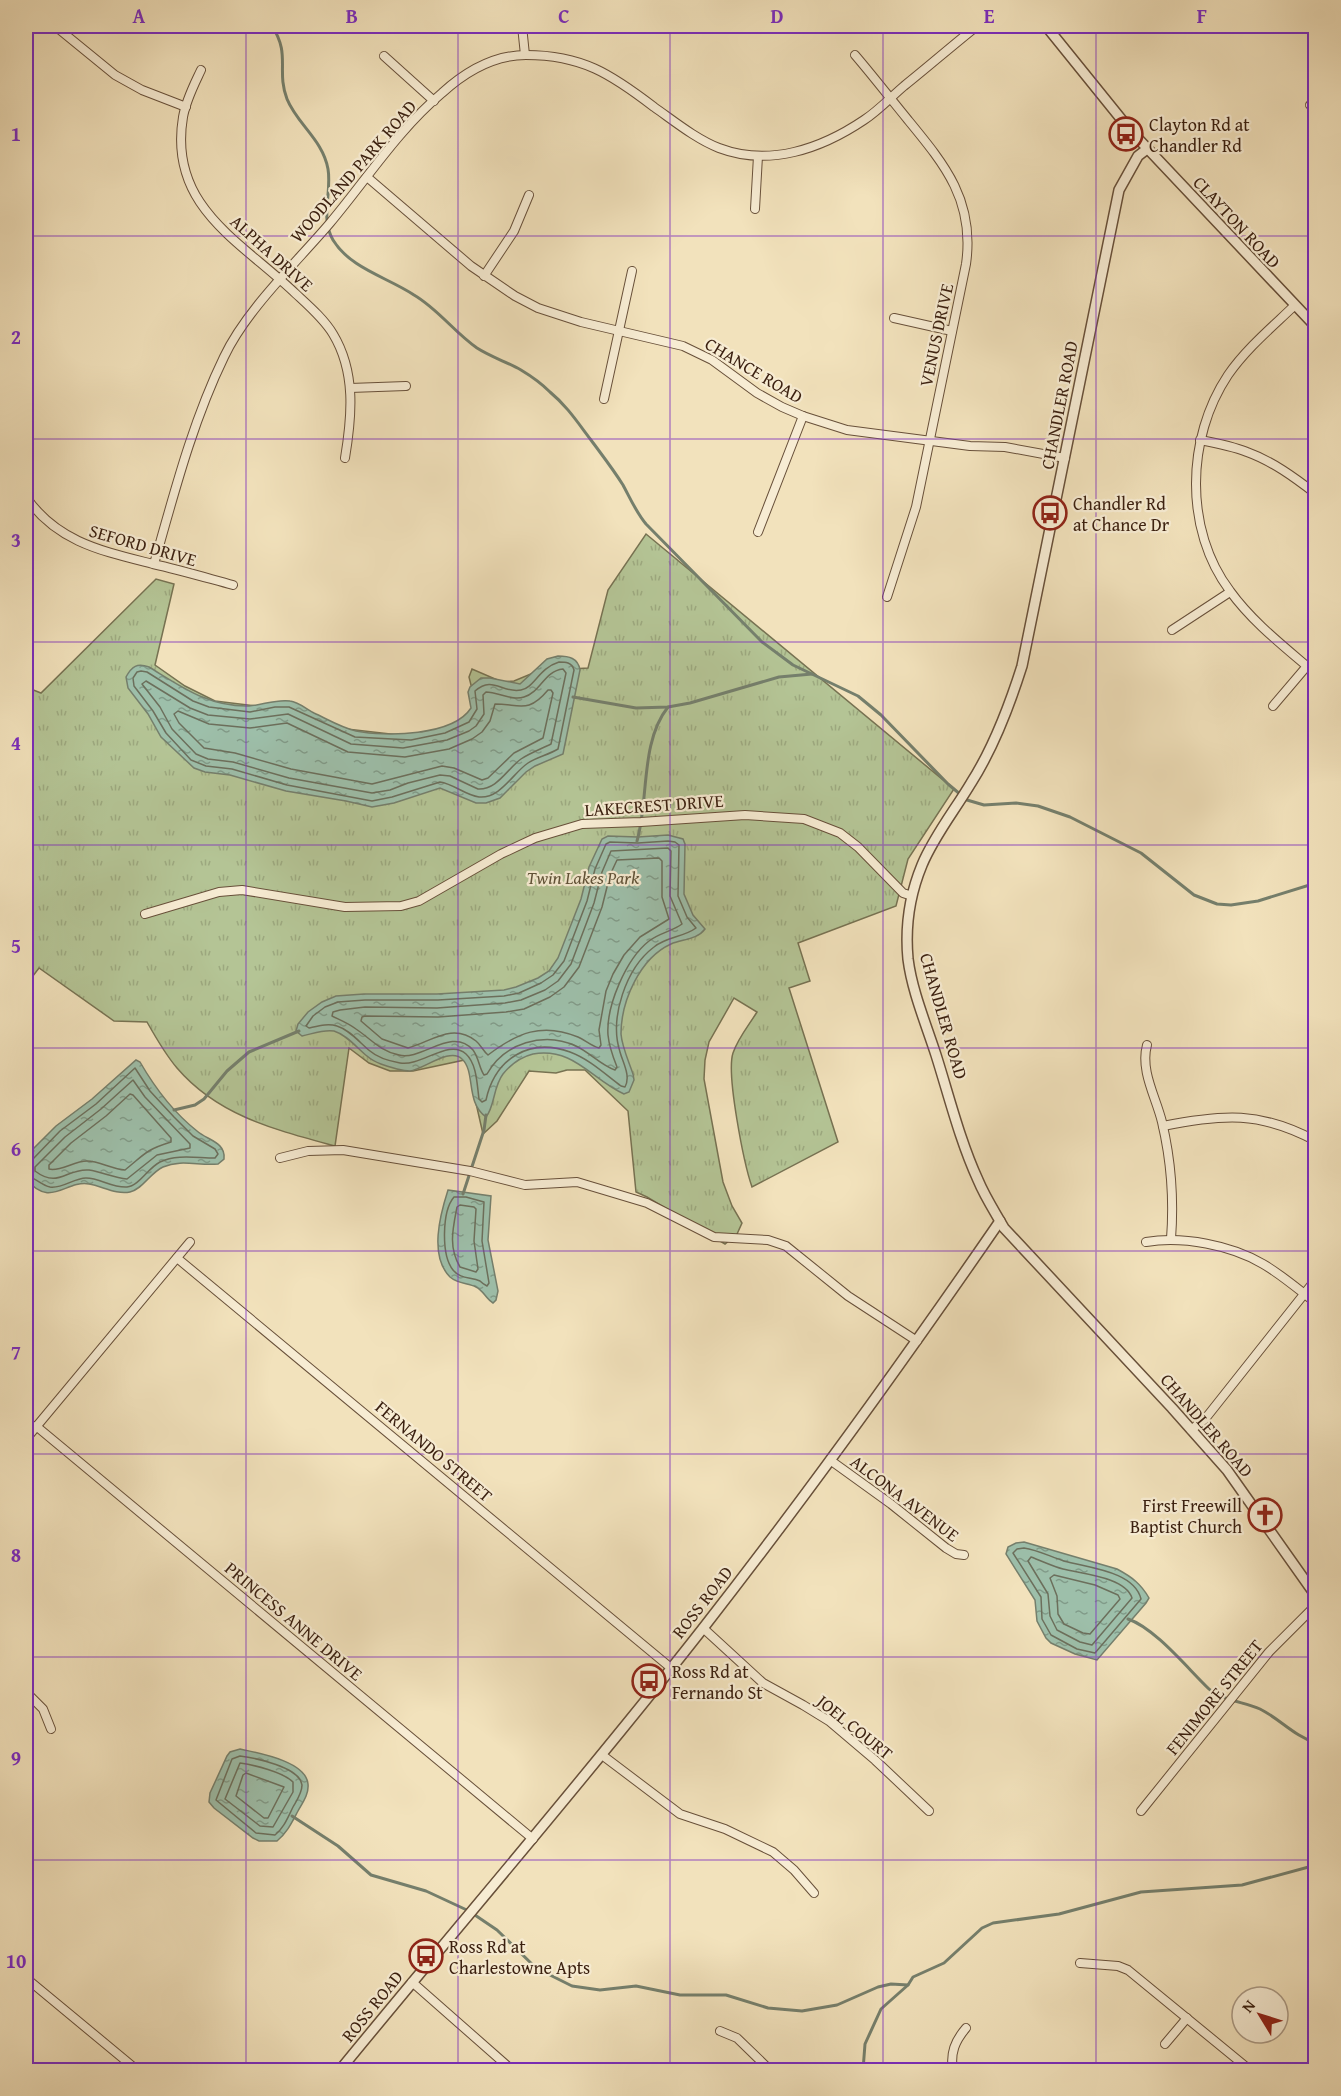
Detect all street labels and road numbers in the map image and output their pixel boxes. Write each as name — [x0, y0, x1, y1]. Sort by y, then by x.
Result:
street label: WOODLAND PARK ROAD — [283, 94, 423, 248]
street label: CLAYTON ROAD — [1187, 170, 1287, 274]
street label: ALPHA DRIVE — [224, 208, 320, 298]
street label: VENUS DRIVE — [912, 281, 960, 389]
street label: CHANCE ROAD — [700, 330, 808, 410]
street label: CHANDLER ROAD — [1033, 338, 1085, 471]
street label: SEFORD DRIVE — [86, 517, 200, 573]
street label: LAKECREST DRIVE — [584, 787, 724, 823]
street label: CHANDLER ROAD — [913, 950, 975, 1082]
street label: CHANDLER ROAD — [1154, 1367, 1260, 1483]
street label: FERNANDO STREET — [369, 1394, 499, 1508]
street label: ALCONA AVENUE — [845, 1448, 965, 1548]
street label: PRINCESS ANNE DRIVE — [219, 1555, 369, 1687]
street label: ROSS ROAD — [665, 1560, 739, 1644]
street label: FENIMORE STREET — [1159, 1633, 1269, 1761]
street label: JOEL COURT — [810, 1687, 899, 1766]
street label: ROSS ROAD — [335, 1964, 409, 2048]

